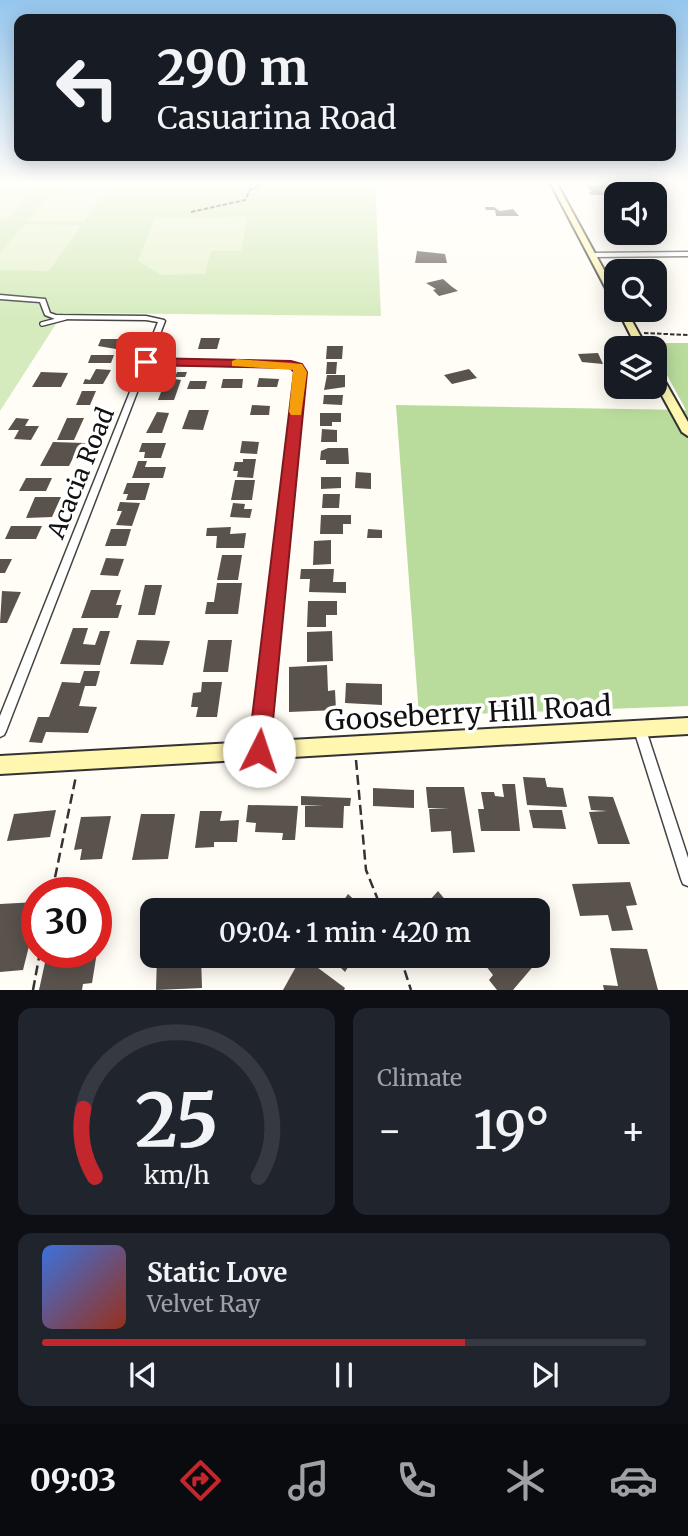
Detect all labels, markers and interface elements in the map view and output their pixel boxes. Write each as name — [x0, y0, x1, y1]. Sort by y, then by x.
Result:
text: 290 m — [157, 37, 309, 98]
icon: left — [42, 42, 133, 133]
text: Casuarina Road — [157, 98, 397, 138]
map controls — [604, 182, 667, 399]
button: sound — [604, 182, 667, 245]
button: search — [604, 259, 667, 322]
pin — [116, 332, 176, 392]
button: layers — [604, 336, 667, 399]
icon: arrive — [127, 343, 165, 381]
street label: Acacia Road — [40, 403, 121, 544]
street label: Gooseberry Hill Road — [324, 688, 612, 738]
position arrow — [222, 714, 296, 788]
speed limit sign: 30 — [21, 877, 112, 968]
text: 09:04 · 1 min · 420 m — [219, 916, 471, 949]
text: Climate — [377, 1063, 462, 1092]
text: 25 — [135, 1076, 218, 1168]
text: 19° — [473, 1098, 550, 1163]
text: − — [377, 1107, 402, 1154]
text: + — [621, 1107, 646, 1154]
text: km/h — [143, 1159, 210, 1191]
text: Static Love — [147, 1256, 287, 1289]
text: Velvet Ray — [147, 1289, 260, 1318]
icon: previous — [124, 1356, 162, 1394]
icon: pause — [325, 1356, 363, 1394]
icon: next — [526, 1356, 564, 1394]
icon: directions — [176, 1456, 225, 1505]
icon: music — [284, 1456, 333, 1505]
icon: phone — [392, 1456, 441, 1505]
icon: climate — [501, 1456, 550, 1505]
icon: car — [609, 1456, 658, 1505]
text: 09:03 — [30, 1460, 116, 1500]

